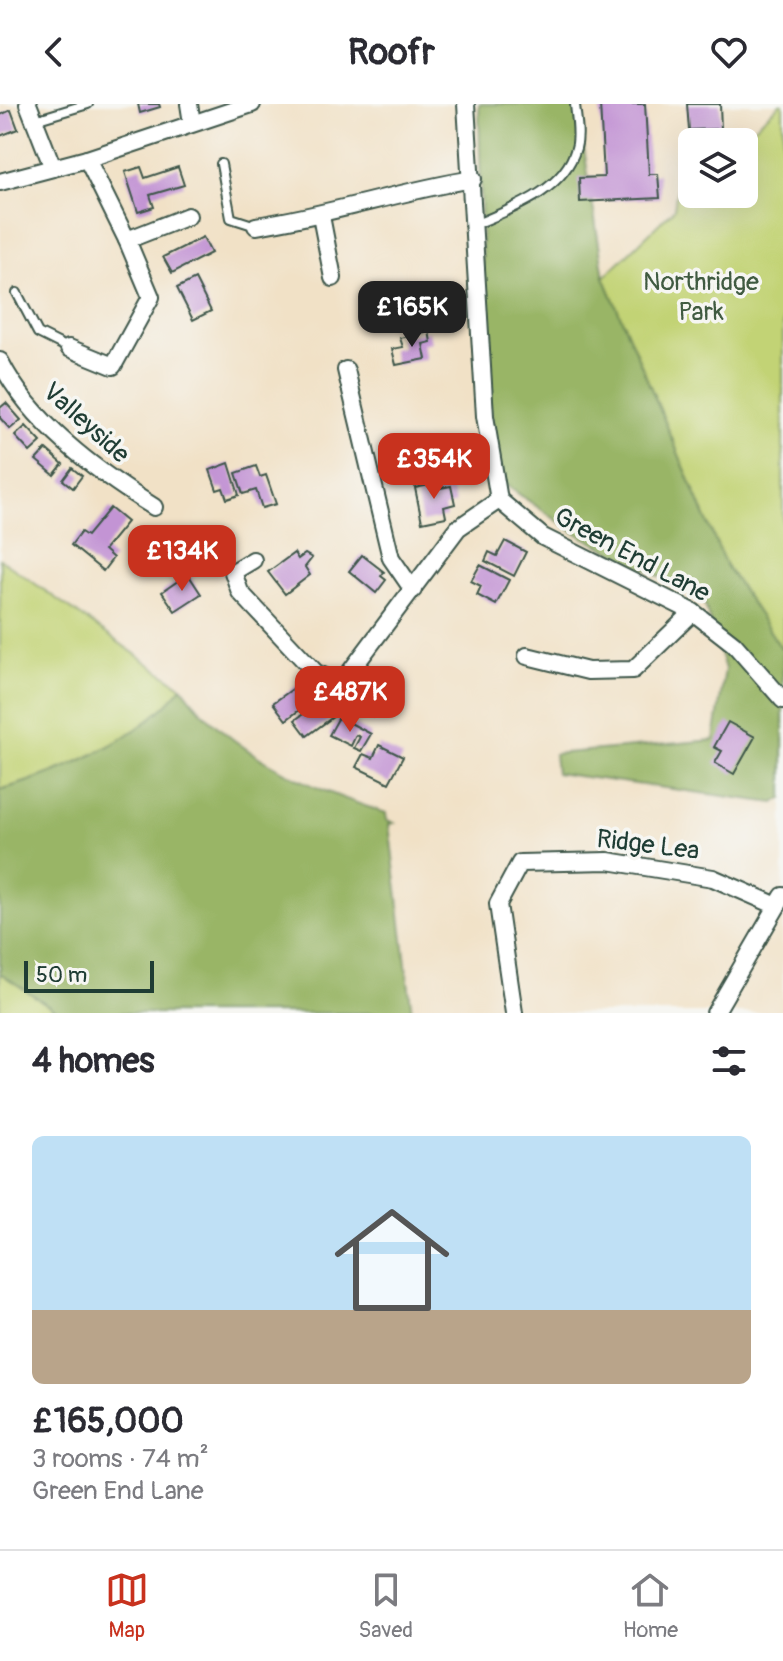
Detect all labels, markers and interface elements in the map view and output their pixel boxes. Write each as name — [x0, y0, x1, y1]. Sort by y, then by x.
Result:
icon: back — [32, 30, 76, 74]
text: Roofr — [348, 30, 435, 75]
icon: heart — [707, 30, 751, 74]
map controls — [678, 128, 758, 208]
button: layers — [678, 128, 758, 208]
park label: Northridge Park — [643, 266, 759, 328]
pin: £165K — [356, 281, 468, 349]
text: £165K — [376, 291, 448, 323]
street label: Valleyside — [36, 376, 136, 470]
pin: £354K — [378, 433, 490, 501]
text: £354K — [396, 443, 472, 475]
street label: Green End Lane — [549, 501, 715, 609]
pin: £134K — [126, 525, 238, 593]
text: £134K — [146, 535, 218, 567]
pin: £487K — [294, 666, 406, 734]
text: £487K — [313, 676, 387, 708]
street label: Ridge Lea — [595, 823, 701, 867]
scale bar — [24, 957, 154, 993]
text: 50 m — [36, 961, 87, 989]
icon: filters — [707, 1039, 751, 1083]
text: 4 homes — [32, 1040, 154, 1083]
icon: home — [320, 1188, 464, 1332]
text: £165,000 — [32, 1400, 184, 1443]
text: 3 rooms · 74 m² — [32, 1443, 209, 1475]
text: Green End Lane — [32, 1475, 204, 1507]
tab: Map — [105, 1568, 149, 1644]
tab: Saved — [358, 1568, 413, 1644]
tab: Home — [623, 1568, 678, 1644]

